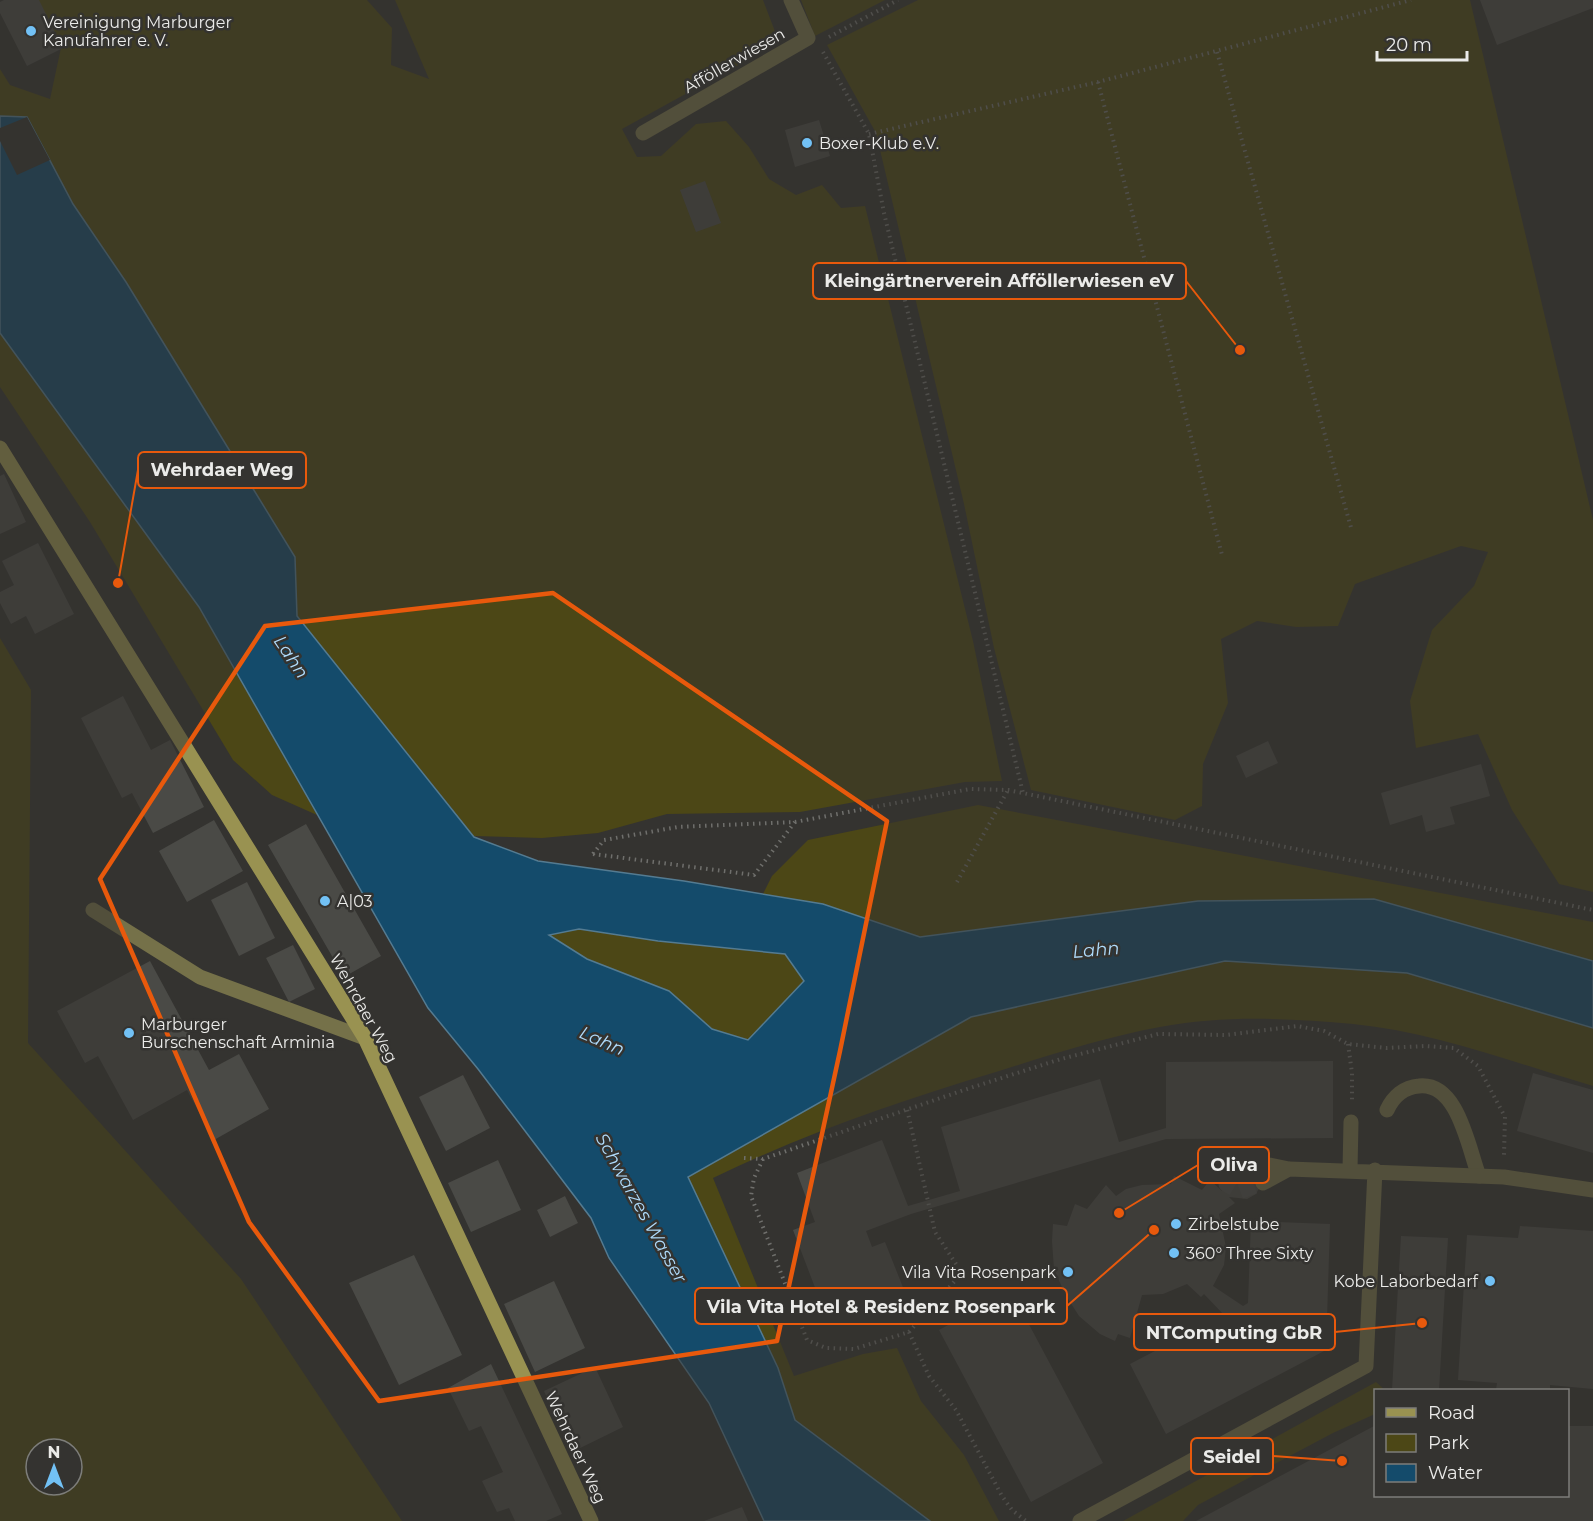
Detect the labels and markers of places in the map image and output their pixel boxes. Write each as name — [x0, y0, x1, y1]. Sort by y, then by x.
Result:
place label: Vereinigung Marburger Kanufahrer e. V. — [43, 13, 232, 50]
marker: Vereinigung Marburger Kanufahrer e. V. — [24, 24, 38, 38]
place label: Boxer-Klub e.V. — [819, 134, 939, 153]
marker: Boxer-Klub e.V. — [800, 136, 814, 150]
callout: Kleingärtnerverein Afföllerwiesen eV — [813, 263, 1186, 299]
callout: Wehrdaer Weg — [138, 452, 306, 488]
place label: A|03 — [337, 892, 373, 911]
marker: A|03 — [318, 894, 332, 908]
place label: Marburger Burschenschaft Arminia — [141, 1015, 335, 1052]
marker: Marburger Burschenschaft Arminia — [122, 1026, 136, 1040]
callout: Oliva — [1198, 1147, 1269, 1183]
place label: Zirbelstube — [1188, 1215, 1279, 1234]
marker: Zirbelstube — [1169, 1217, 1183, 1231]
place label: 360° Three Sixty — [1186, 1244, 1314, 1263]
marker: 360° Three Sixty — [1167, 1246, 1181, 1260]
place label: Vila Vita Rosenpark — [902, 1263, 1056, 1282]
marker: Vila Vita Rosenpark — [1061, 1265, 1075, 1279]
place label: Kobe Laborbedarf — [1334, 1272, 1479, 1291]
marker: Kobe Laborbedarf — [1483, 1274, 1497, 1288]
callout: Vila Vita Hotel & Residenz Rosenpark — [695, 1288, 1067, 1324]
callout: NTComputing GbR — [1134, 1314, 1335, 1350]
callout: Seidel — [1191, 1438, 1273, 1474]

